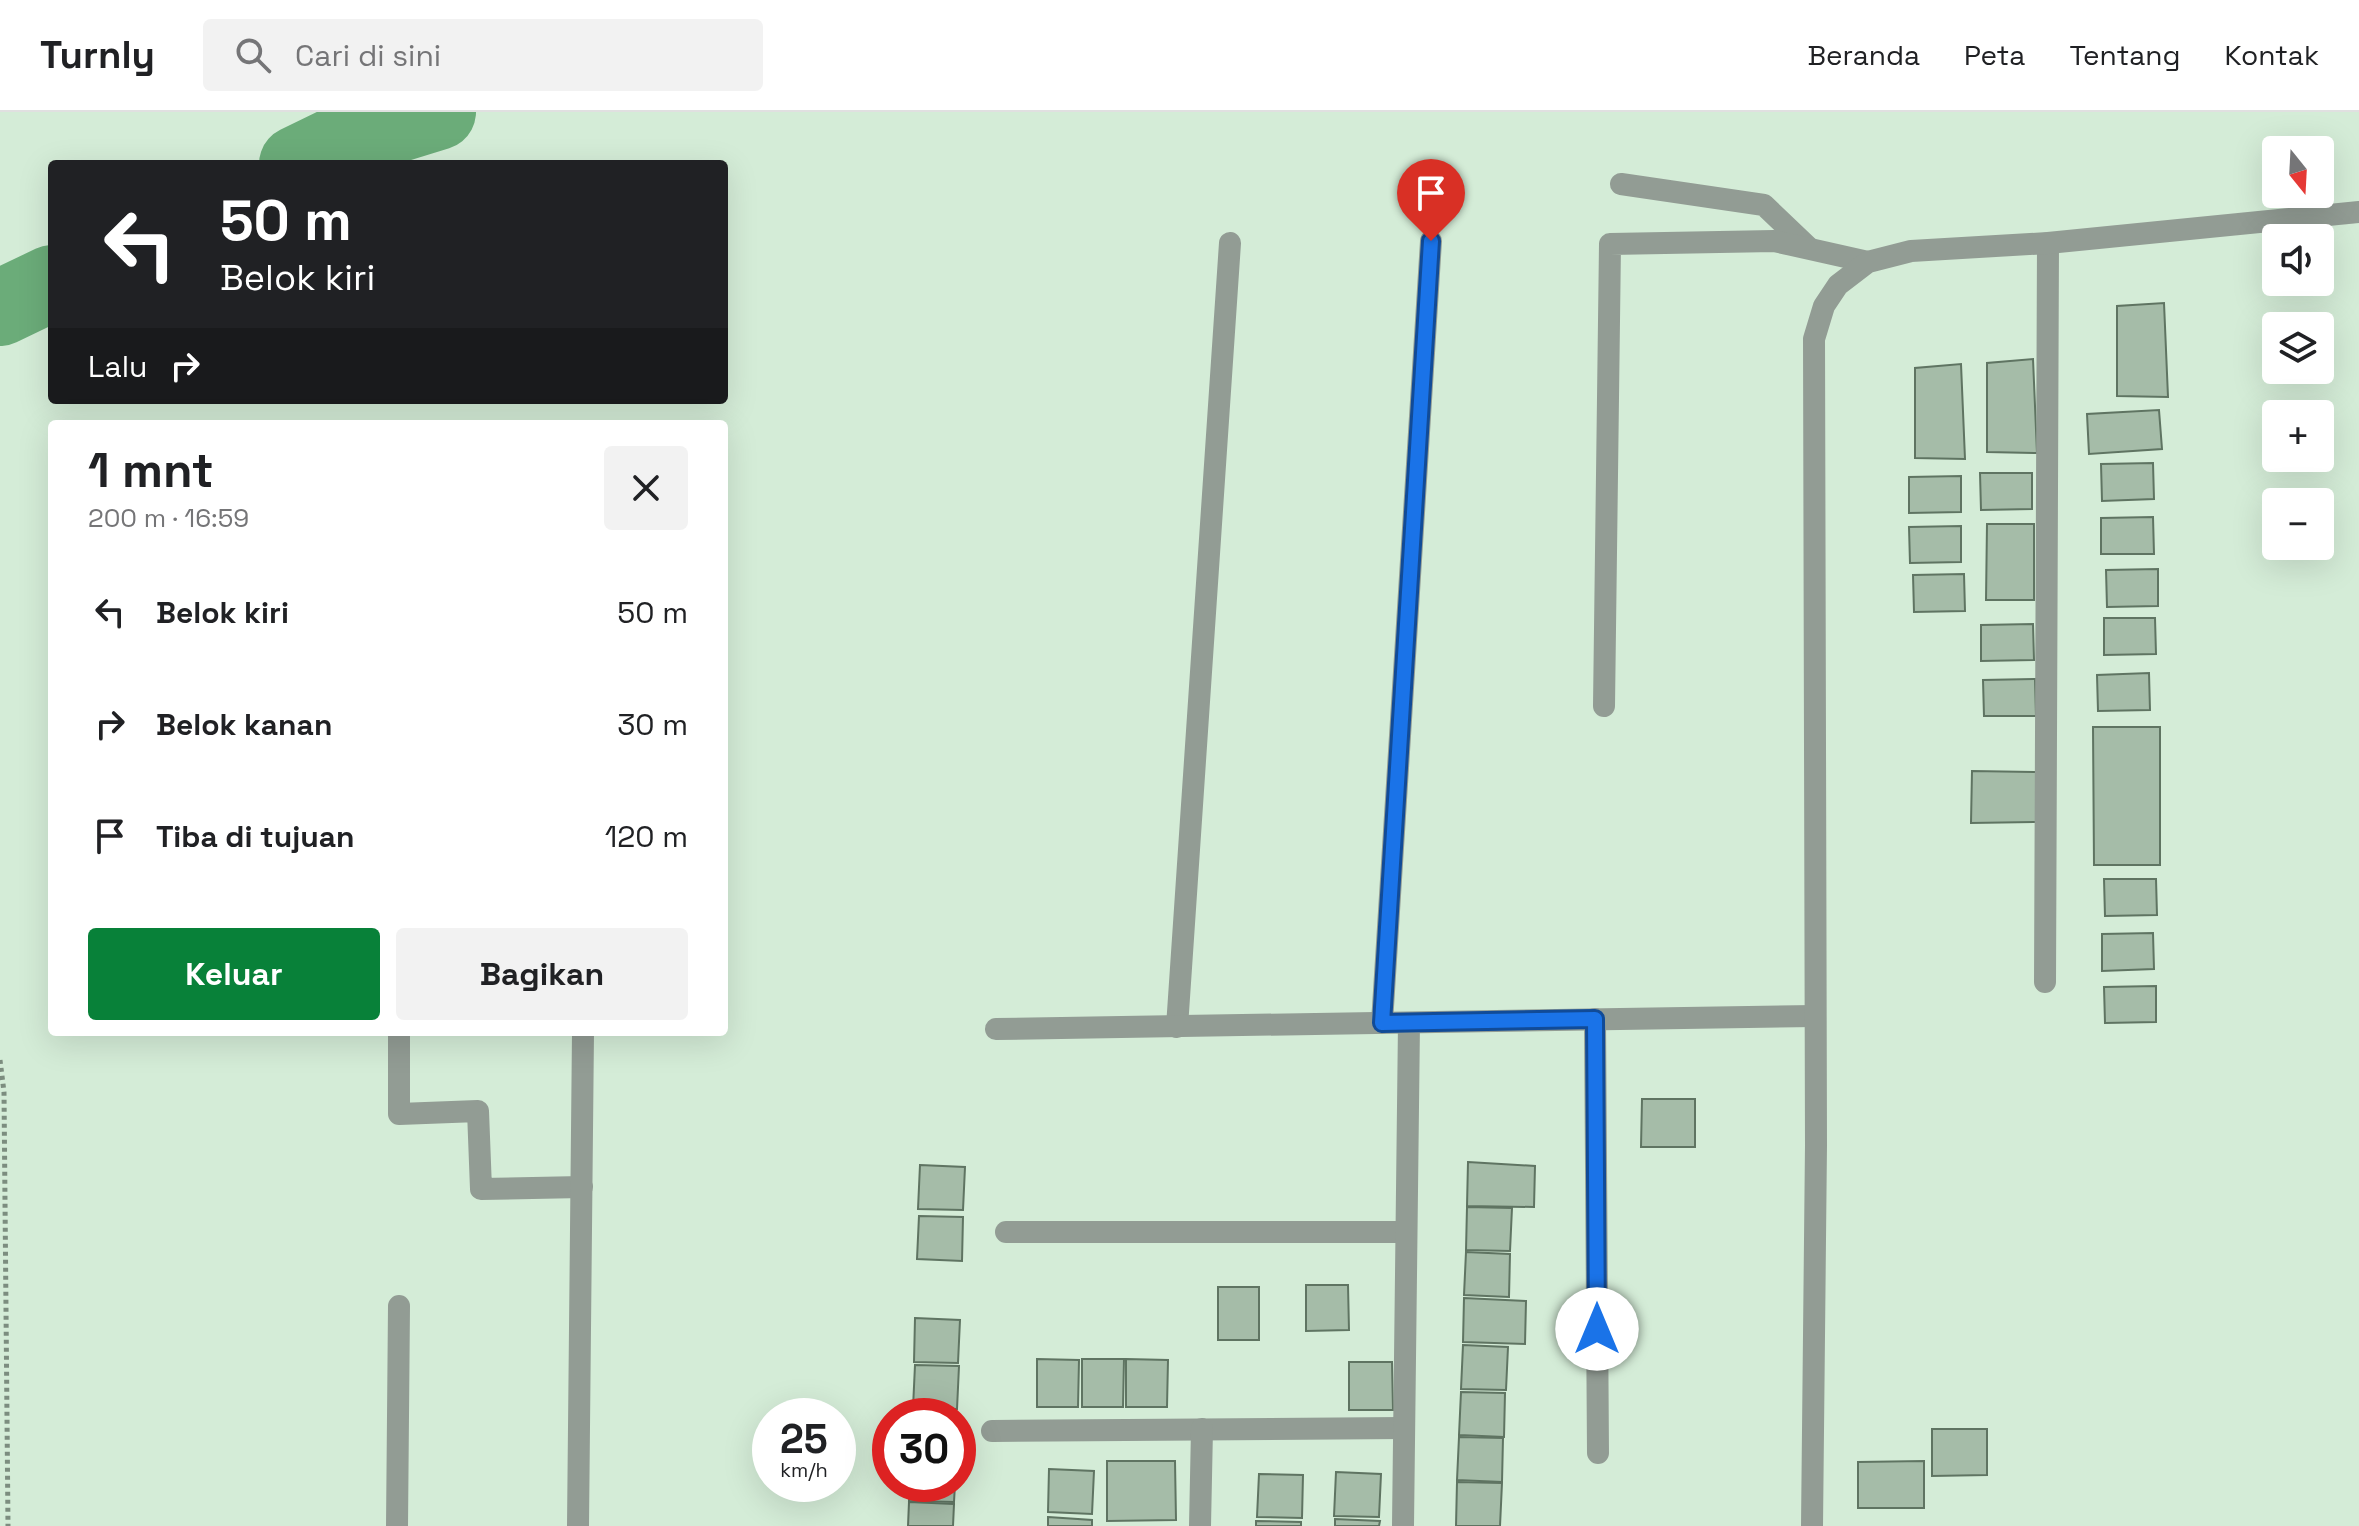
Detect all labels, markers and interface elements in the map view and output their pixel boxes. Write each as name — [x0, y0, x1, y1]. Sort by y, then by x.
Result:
search box — [203, 19, 763, 91]
text: Turnly — [40, 31, 155, 79]
icon: search — [231, 33, 275, 77]
text: Cari di sini — [295, 36, 441, 75]
text: Beranda — [1808, 37, 1920, 73]
text: Peta — [1964, 37, 2025, 73]
text: Tentang — [2069, 37, 2180, 73]
text: Kontak — [2224, 37, 2319, 73]
north arrow — [2262, 136, 2334, 208]
map controls — [2262, 136, 2334, 560]
pin — [1397, 159, 1465, 241]
icon: arrive — [1409, 171, 1453, 215]
text: 50 m — [220, 185, 352, 256]
icon: left — [88, 192, 192, 296]
button: sound — [2262, 224, 2334, 296]
text: Belok kiri — [220, 255, 375, 301]
button: layers — [2262, 312, 2334, 384]
icon: right — [163, 344, 207, 388]
text: Lalu — [88, 347, 147, 386]
button: + — [2262, 400, 2334, 472]
text: 1 mnt — [88, 440, 214, 501]
button: close — [604, 446, 688, 530]
button: − — [2262, 488, 2334, 560]
text: 200 m · 16:59 — [88, 501, 249, 535]
icon: left — [88, 590, 132, 634]
text: Belok kiri — [156, 593, 289, 632]
text: 50 m — [617, 593, 688, 632]
icon: right — [88, 702, 132, 746]
text: Belok kanan — [156, 705, 332, 744]
text: 30 m — [617, 705, 688, 744]
icon: arrive — [88, 814, 132, 858]
text: Tiba di tujuan — [156, 817, 355, 856]
text: 120 m — [605, 817, 688, 856]
button: Keluar — [88, 928, 380, 1020]
button: Bagikan — [396, 928, 688, 1020]
position arrow — [1555, 1287, 1639, 1371]
speed limit sign: 30 — [872, 1398, 976, 1502]
text: 25 — [780, 1414, 828, 1465]
text: km/h — [780, 1457, 828, 1483]

